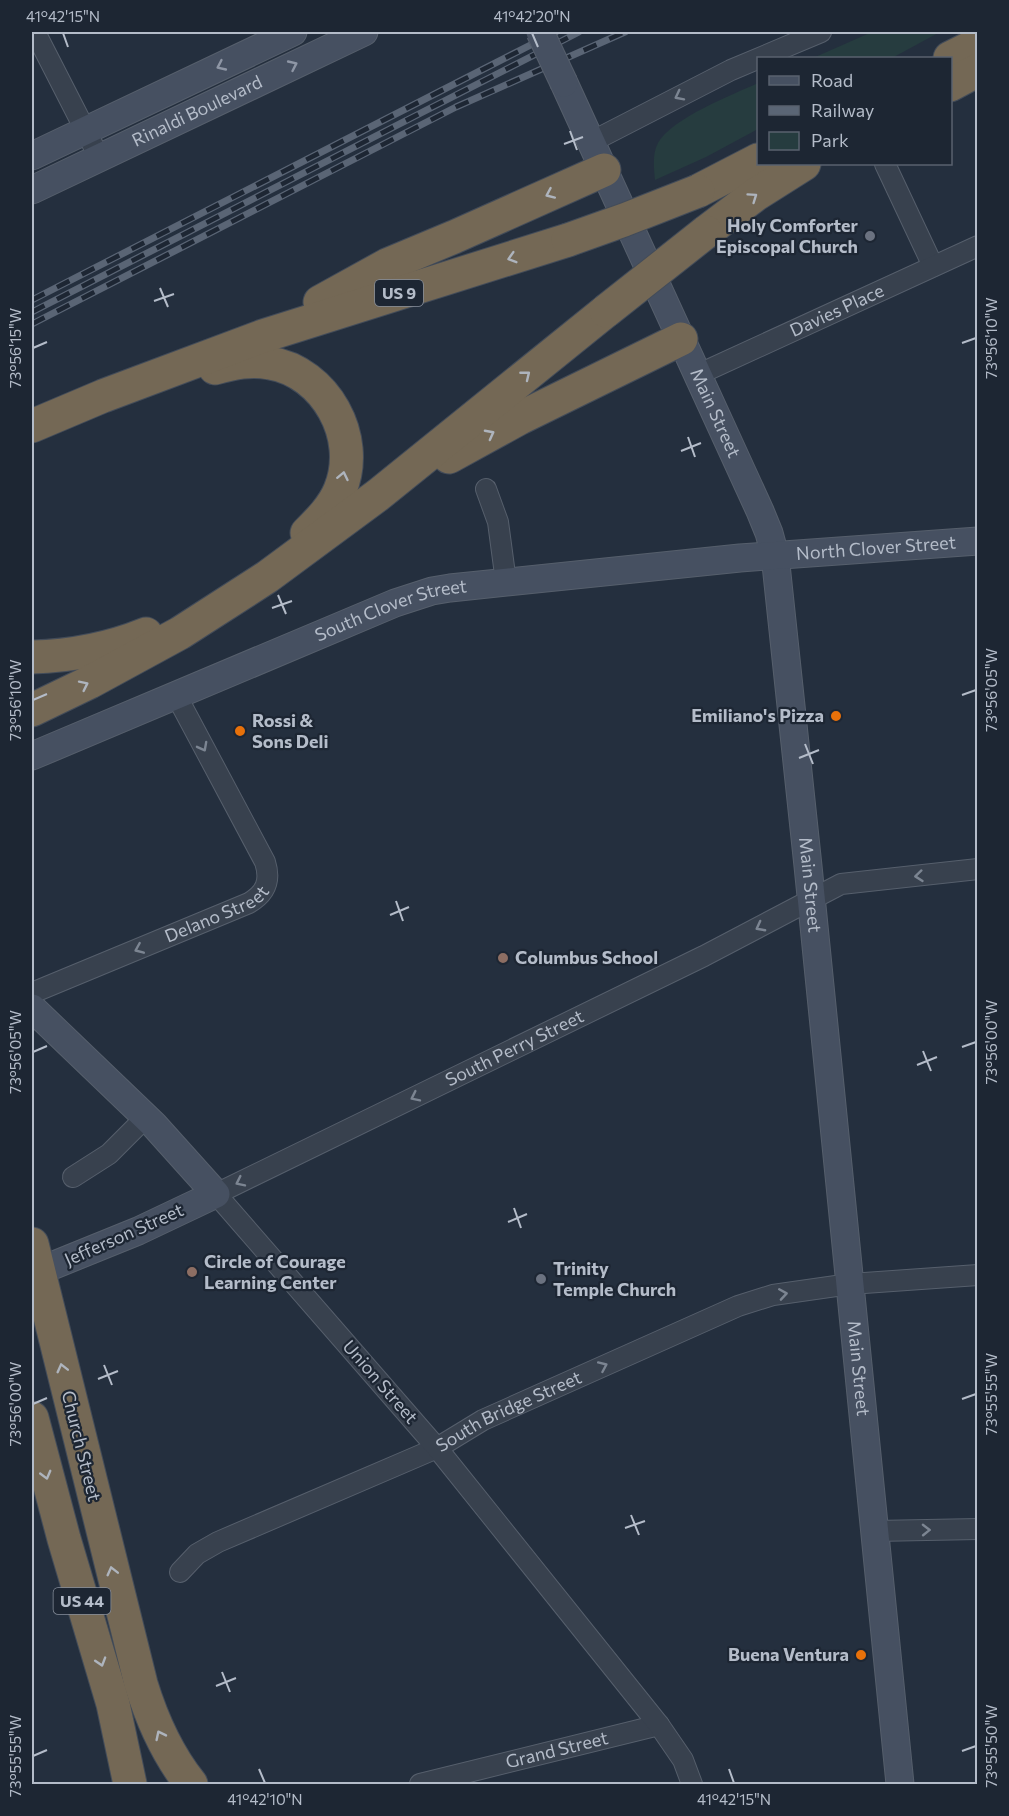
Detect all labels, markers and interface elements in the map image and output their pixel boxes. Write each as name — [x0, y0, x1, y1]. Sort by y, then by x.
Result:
text: 41°42'15"N — [26, 7, 100, 25]
text: 41°42'20"N — [493, 7, 571, 25]
legend — [757, 57, 952, 165]
one-way arrow — [217, 58, 228, 70]
one-way arrow — [286, 61, 297, 73]
text: Road — [811, 69, 853, 91]
street label: Rinaldi Boulevard — [128, 70, 265, 151]
one-way arrow — [675, 89, 685, 100]
text: Railway — [811, 99, 874, 121]
text: Park — [811, 129, 849, 151]
one-way arrow — [546, 186, 557, 198]
one-way arrow — [746, 193, 757, 204]
place label: Holy Comforter Episcopal Church — [716, 214, 859, 257]
marker: Holy Comforter Episcopal Church — [863, 229, 877, 243]
one-way arrow — [507, 251, 518, 263]
street label: Davies Place — [786, 279, 887, 341]
road number: US 9 — [375, 280, 423, 306]
text: 73°56'10"W — [982, 297, 1000, 379]
text: 73°56'15"W — [6, 308, 24, 388]
street label: Main Street — [686, 364, 746, 461]
one-way arrow — [519, 371, 530, 382]
one-way arrow — [484, 430, 495, 441]
one-way arrow — [336, 472, 349, 482]
street label: North Clover Street — [795, 531, 957, 564]
street label: South Clover Street — [311, 574, 468, 646]
text: 73°56'05"W — [982, 648, 1000, 732]
text: 73°56'10"W — [6, 659, 24, 741]
one-way arrow — [78, 680, 89, 692]
place label: Emiliano's Pizza — [691, 704, 824, 726]
place label: Rossi & Sons Deli — [252, 709, 328, 752]
marker: Emiliano's Pizza — [829, 709, 843, 723]
marker: Rossi & Sons Deli — [233, 724, 247, 738]
one-way arrow — [196, 740, 207, 751]
street label: Main Street — [795, 836, 827, 934]
one-way arrow — [915, 869, 924, 882]
street label: Delano Street — [161, 881, 273, 947]
one-way arrow — [756, 920, 766, 931]
one-way arrow — [134, 942, 145, 954]
place label: Columbus School — [515, 946, 658, 968]
marker: Columbus School — [496, 951, 510, 965]
text: 73°56'00"W — [982, 1000, 1000, 1084]
street label: South Perry Street — [441, 1004, 587, 1090]
text: 73°56'05"W — [6, 1010, 24, 1094]
one-way arrow — [411, 1089, 422, 1101]
one-way arrow — [236, 1174, 247, 1186]
street label: Jefferson Street — [61, 1198, 187, 1270]
place label: Circle of Courage Learning Center — [204, 1250, 346, 1293]
place label: Trinity Temple Church — [553, 1257, 676, 1300]
marker: Circle of Courage Learning Center — [185, 1265, 199, 1279]
marker: Trinity Temple Church — [534, 1272, 548, 1286]
one-way arrow — [778, 1288, 788, 1300]
street label: Main Street — [844, 1320, 875, 1417]
street label: Union Street — [339, 1335, 423, 1428]
text: 73°55'55"W — [982, 1353, 1000, 1435]
text: 73°56'00"W — [6, 1362, 24, 1446]
one-way arrow — [596, 1362, 607, 1374]
one-way arrow — [56, 1363, 69, 1373]
street label: South Bridge Street — [431, 1365, 585, 1456]
street label: Church Street — [58, 1388, 106, 1503]
one-way arrow — [39, 1469, 51, 1480]
one-way arrow — [922, 1524, 931, 1536]
one-way arrow — [107, 1567, 120, 1577]
road number: US 44 — [54, 1588, 110, 1614]
place label: Buena Ventura — [728, 1643, 849, 1665]
marker: Buena Ventura — [854, 1648, 868, 1662]
one-way arrow — [94, 1656, 106, 1667]
text: 73°55'50"W — [982, 1704, 1000, 1788]
text: 73°55'55"W — [6, 1715, 24, 1797]
street label: Grand Street — [503, 1726, 610, 1772]
one-way arrow — [156, 1730, 168, 1741]
text: 41°42'10"N — [227, 1790, 303, 1808]
text: 41°42'15"N — [697, 1790, 771, 1808]

